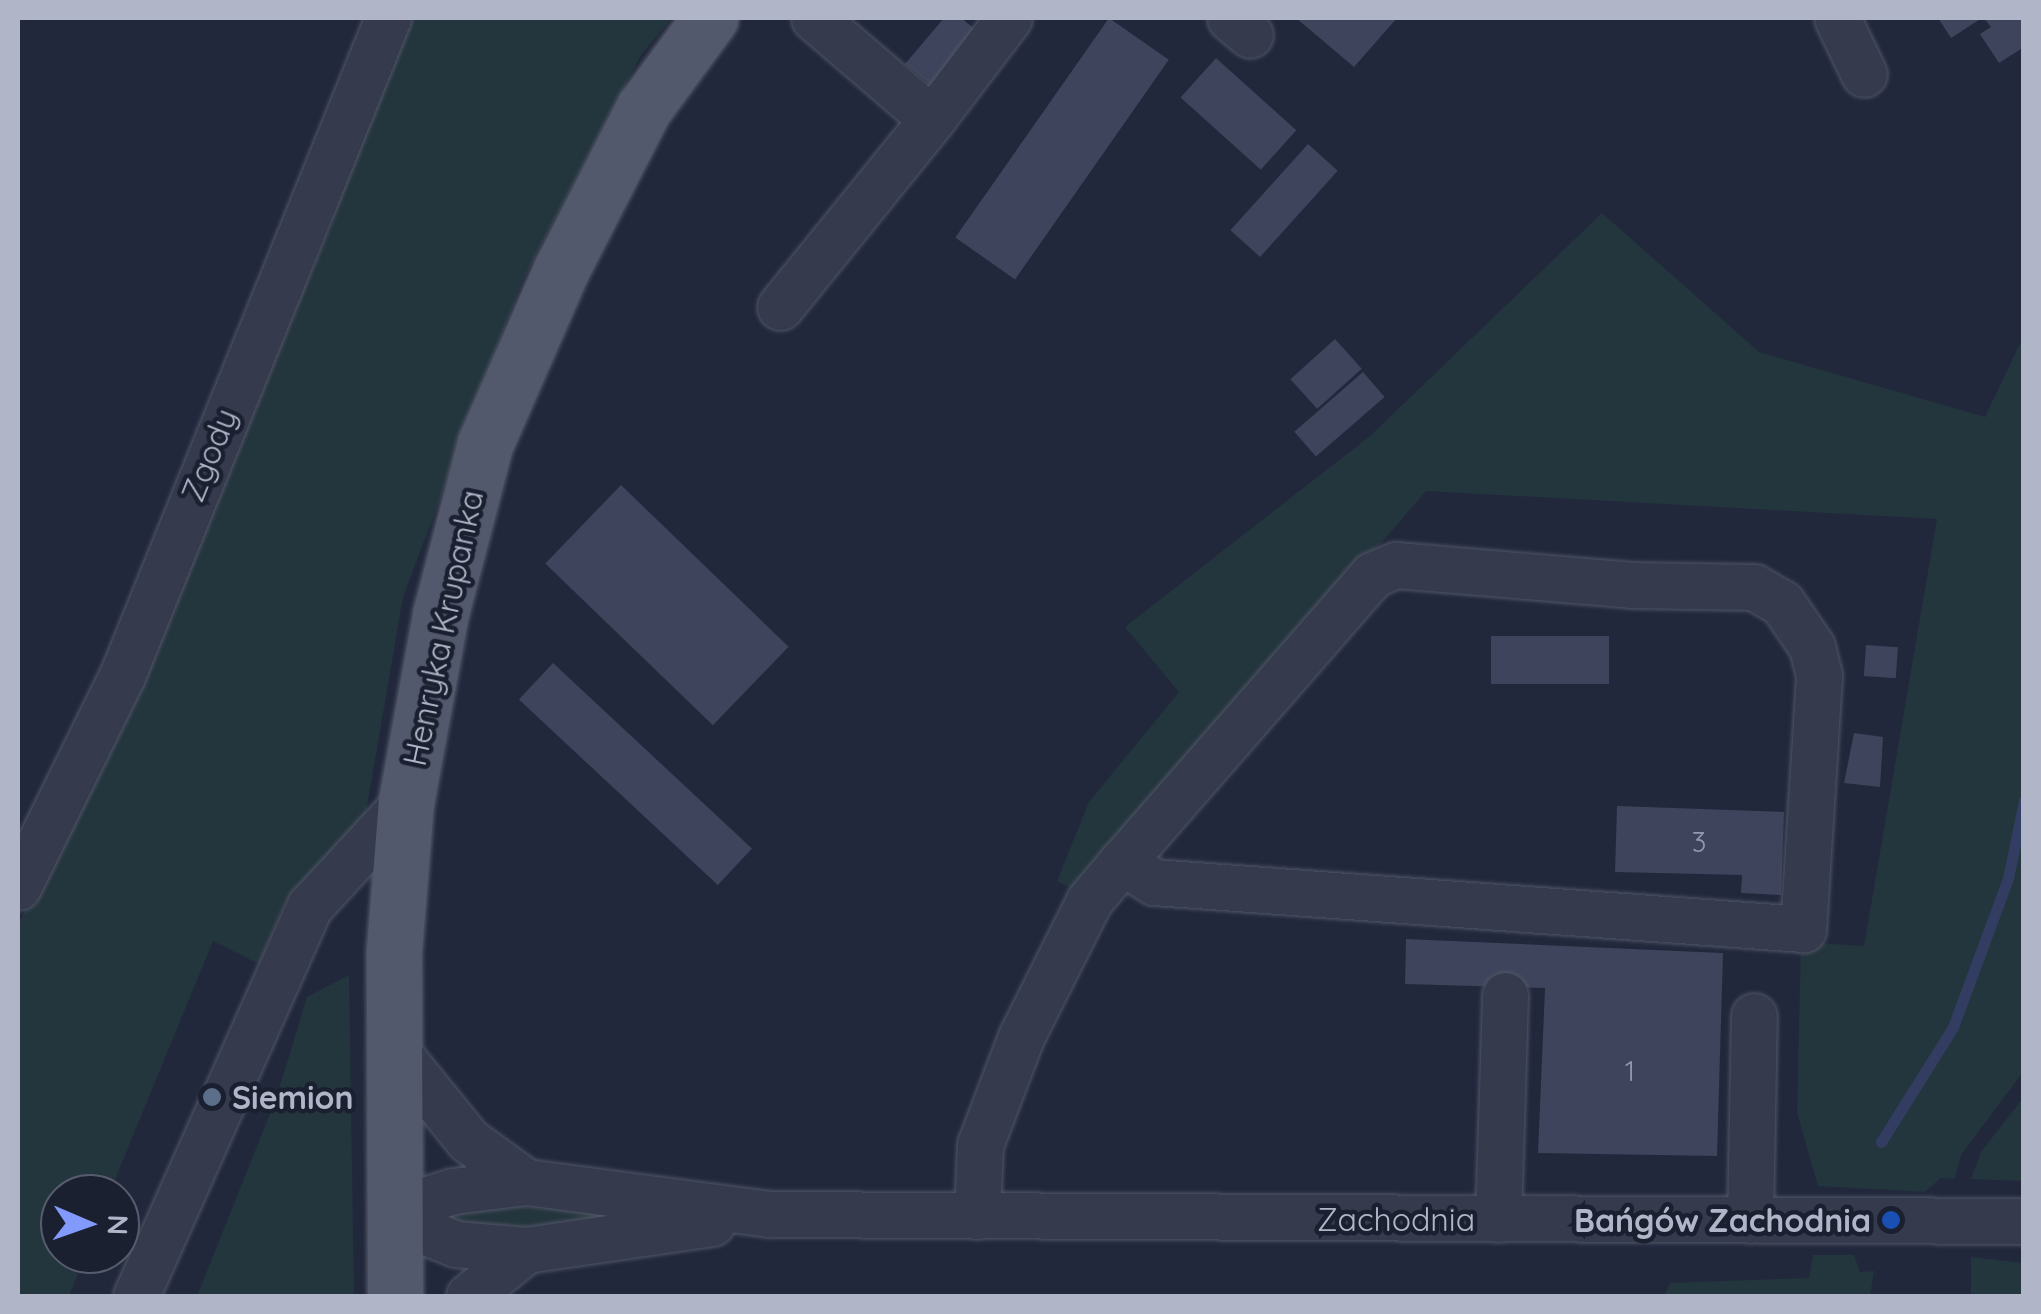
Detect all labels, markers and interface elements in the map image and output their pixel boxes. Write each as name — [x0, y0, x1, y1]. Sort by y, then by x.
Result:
street label: Zgody — [173, 403, 245, 507]
street label: Henryka Krupanka — [395, 487, 491, 769]
house number: 3 — [1692, 825, 1706, 859]
house number: 1 — [1625, 1054, 1635, 1088]
place label: Siemion — [232, 1078, 354, 1116]
marker: Siemion — [201, 1086, 223, 1108]
north arrow — [40, 1174, 140, 1274]
street label: Zachodnia — [1317, 1200, 1475, 1238]
place label: Bańgów Zachodnia — [1574, 1201, 1871, 1239]
marker: Bańgów Zachodnia — [1880, 1209, 1902, 1231]
text: N — [101, 1214, 136, 1236]

